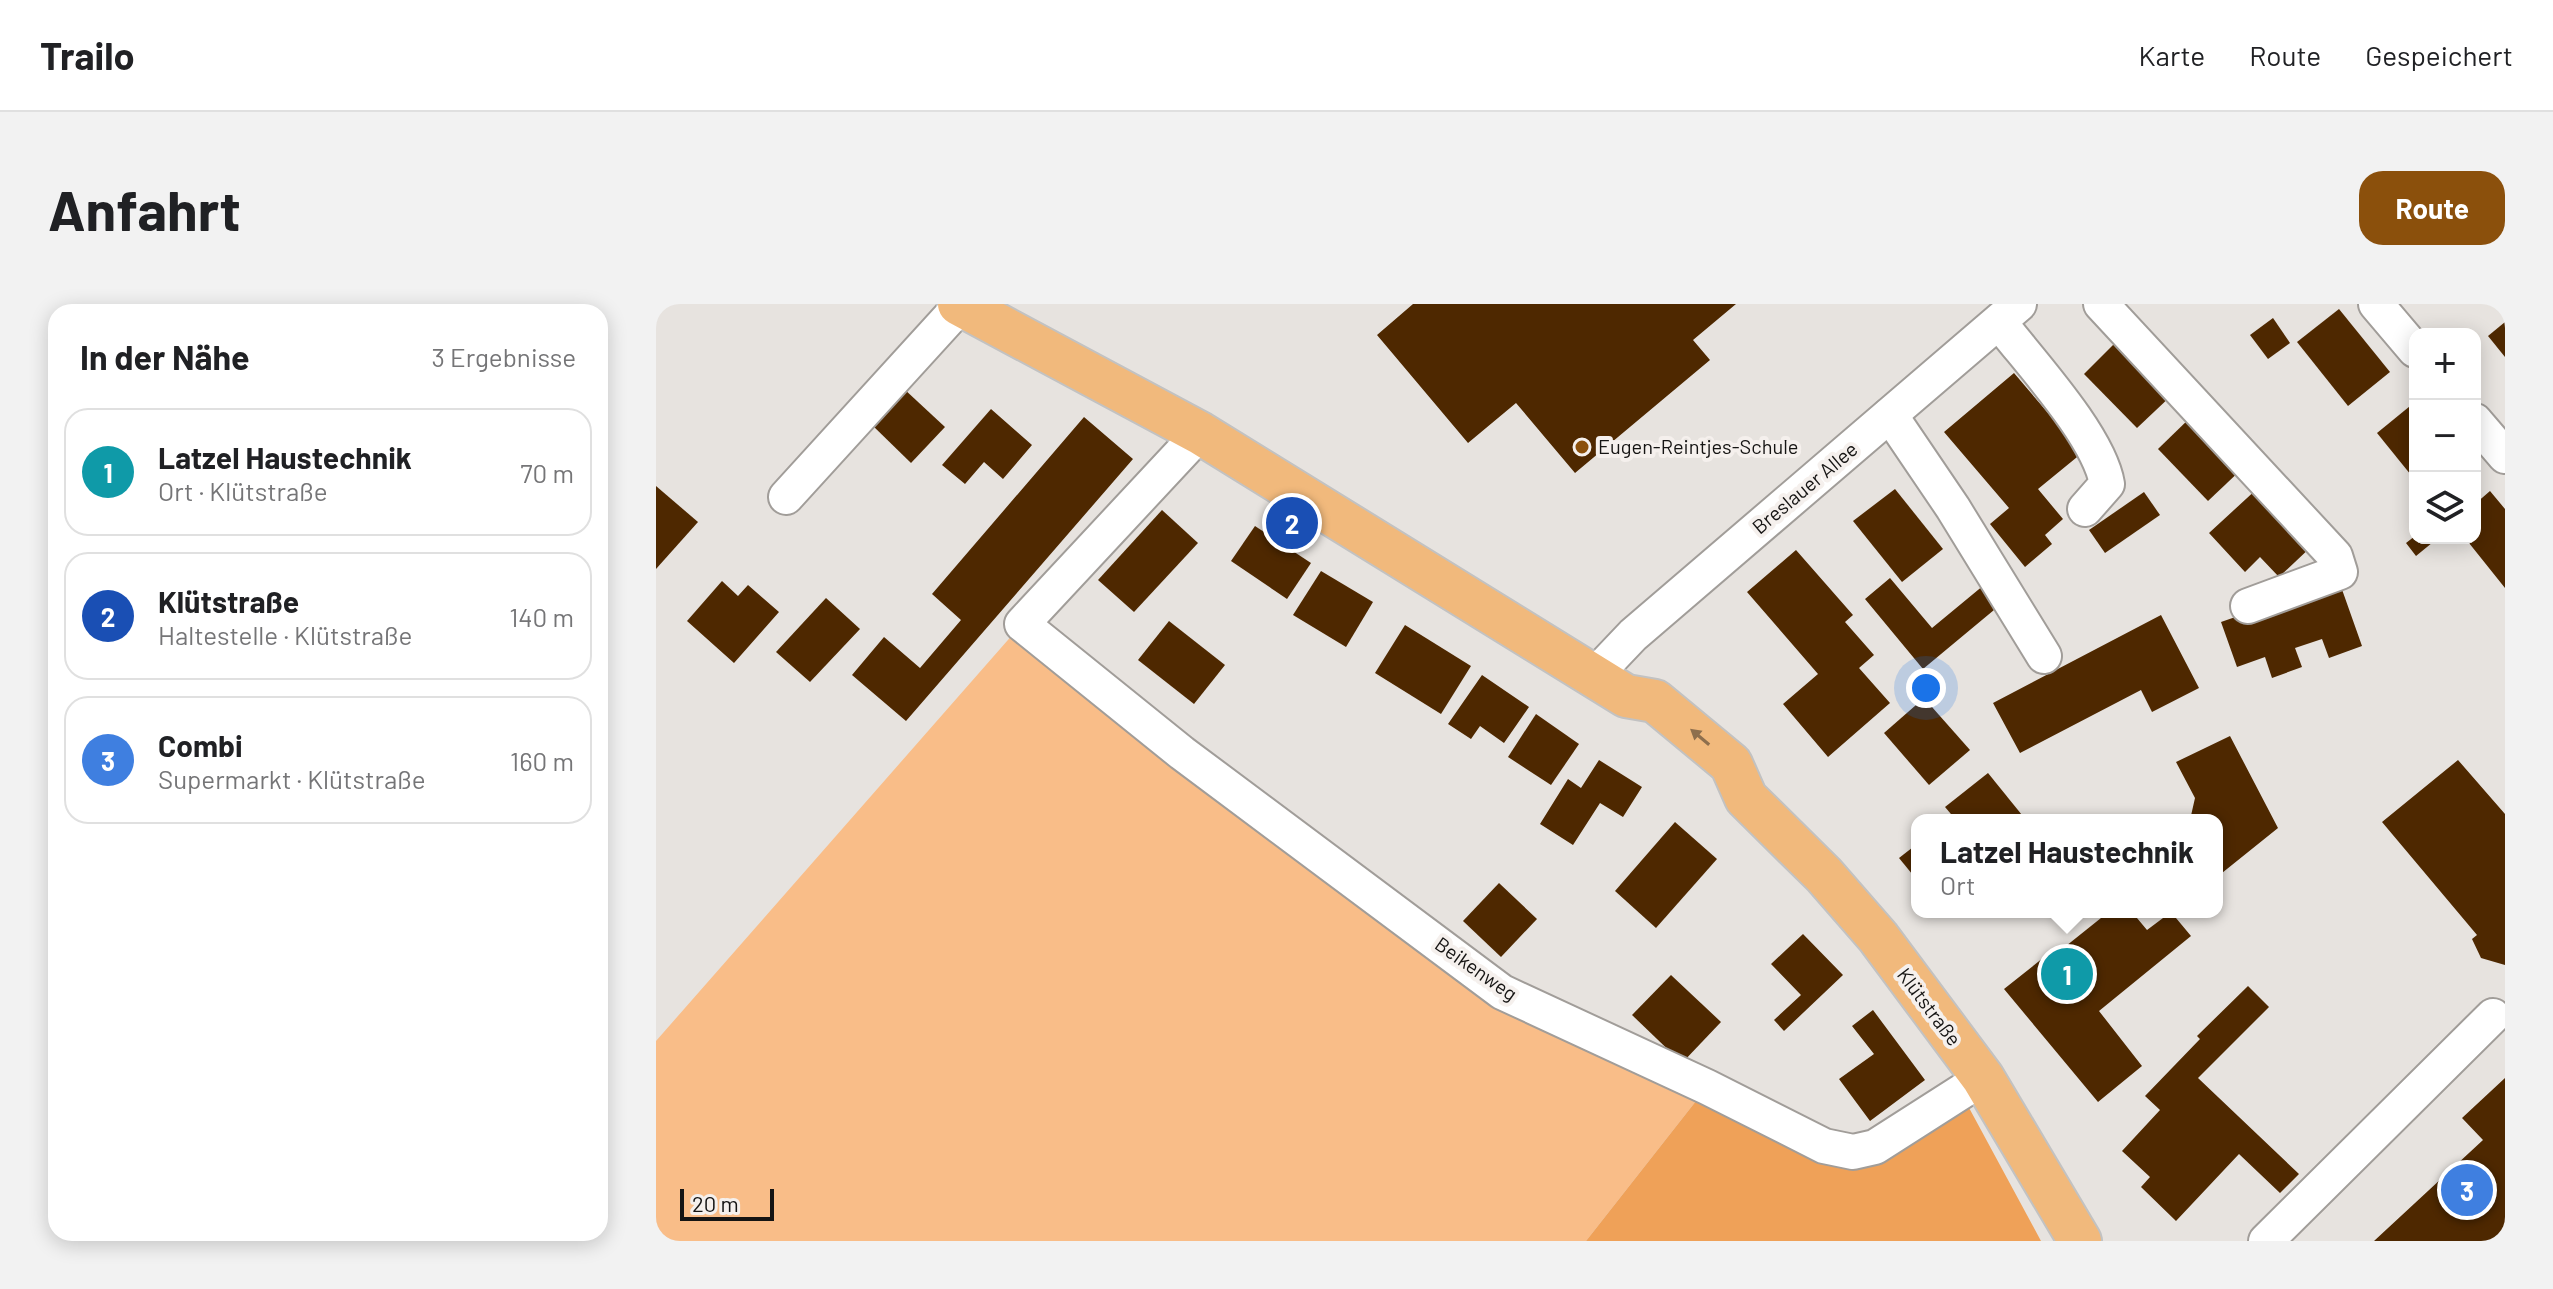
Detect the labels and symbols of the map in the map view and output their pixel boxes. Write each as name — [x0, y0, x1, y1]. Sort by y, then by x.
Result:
place label: Eugen-Reintjes-Schule — [1598, 434, 1798, 458]
street label: Breslauer Allee — [1747, 436, 1862, 538]
marker: Eugen-Reintjes-Schule — [1573, 438, 1591, 456]
pin: 2 — [1266, 493, 1318, 553]
your location — [1906, 668, 1946, 708]
one-way arrow — [1690, 729, 1710, 746]
street label: Beikenweg — [1431, 931, 1522, 1005]
pin: 1 — [2041, 944, 2093, 1004]
street label: Klütstraße — [1893, 963, 1967, 1050]
pin: 3 — [2441, 1160, 2493, 1220]
scale bar — [680, 1185, 774, 1221]

